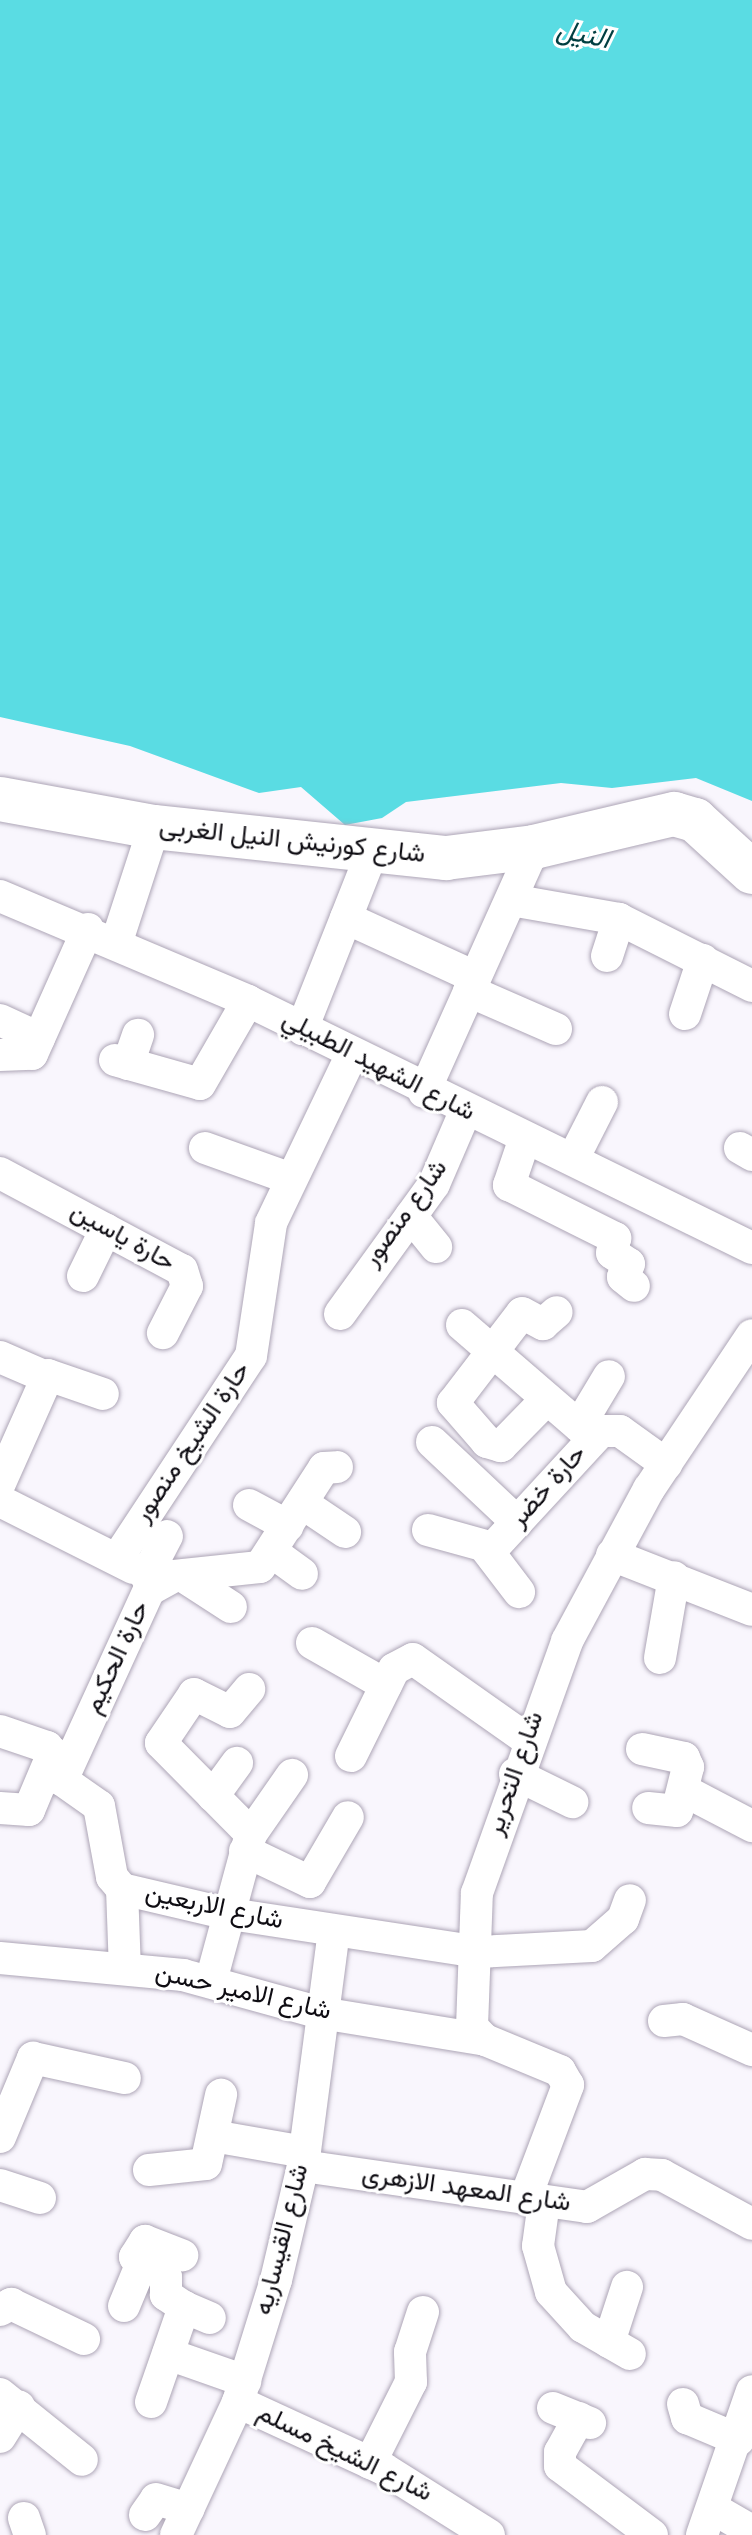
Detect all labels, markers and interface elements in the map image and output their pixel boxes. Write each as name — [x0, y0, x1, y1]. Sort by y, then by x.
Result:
water label: النيل — [553, 14, 613, 58]
street label: شارع كورنيش النيل الغربى — [157, 813, 427, 871]
street label: شارع الشهيد الطبيلي — [276, 1005, 480, 1129]
street label: شارع منصور — [357, 1154, 455, 1274]
street label: حارة ياسين — [64, 1197, 180, 1279]
street label: حارة الشيخ منصور — [128, 1357, 258, 1529]
street label: حارة خضر — [504, 1439, 594, 1535]
street label: حارة الحكيم — [78, 1597, 158, 1719]
street label: شارع التحرير — [480, 1708, 552, 1840]
street label: شارع الاربعين — [142, 1878, 286, 1938]
street label: شارع الامير حسن — [152, 1958, 334, 2028]
street label: شارع المعهد الازهرى — [360, 2160, 572, 2220]
street label: شارع القيساريه — [249, 2161, 317, 2319]
street label: شارع الشيخ مسلم — [251, 2398, 437, 2510]

